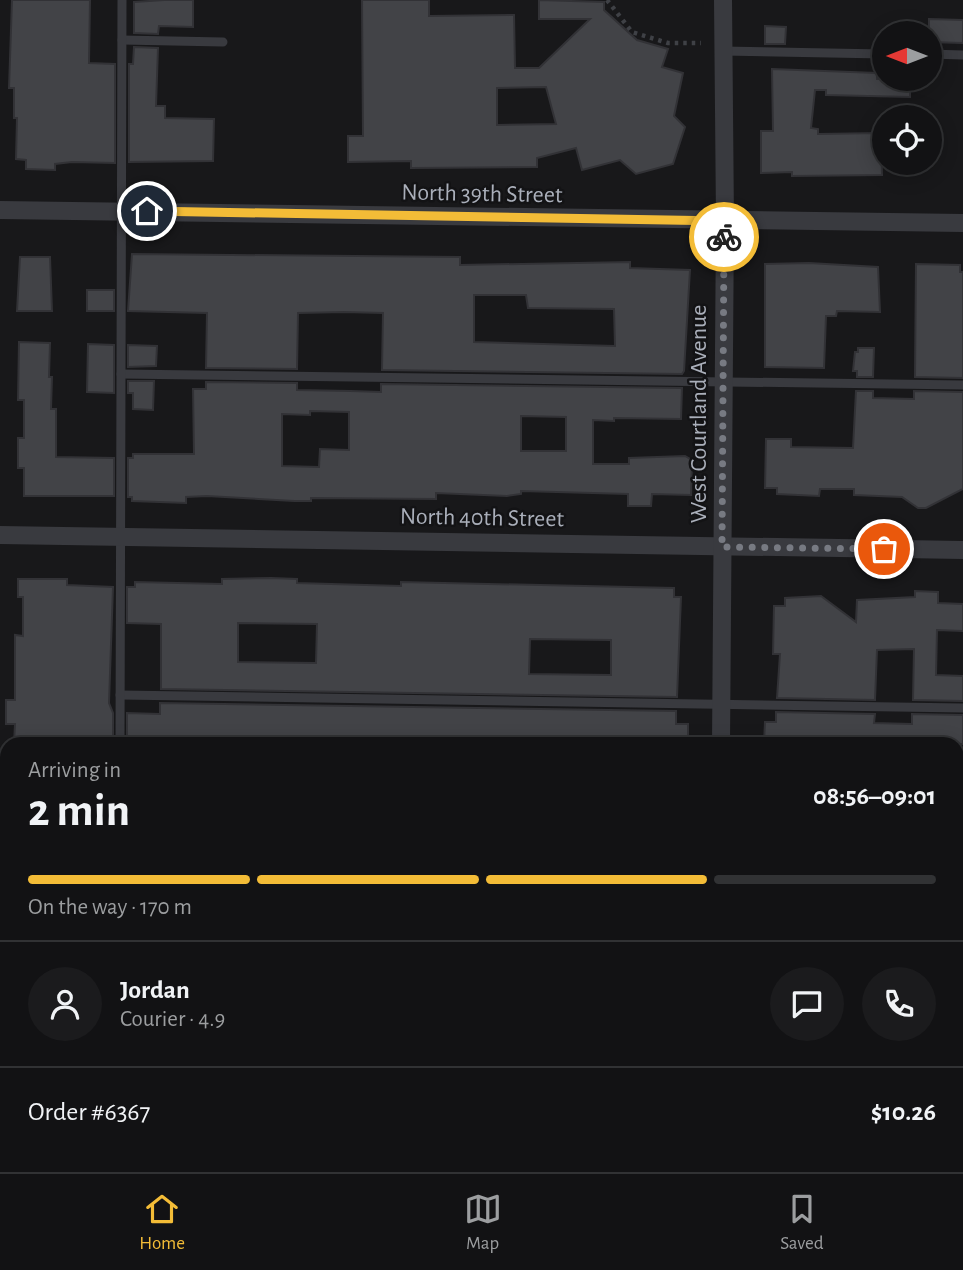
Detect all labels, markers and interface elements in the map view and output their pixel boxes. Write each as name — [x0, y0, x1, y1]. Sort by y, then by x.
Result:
north arrow — [872, 21, 942, 91]
map controls — [872, 21, 942, 175]
button: locate — [872, 105, 942, 175]
pin — [117, 181, 177, 241]
street label: North 39th Street — [401, 181, 563, 207]
icon: home — [128, 192, 166, 230]
courier — [689, 202, 759, 272]
icon: bike — [705, 218, 743, 256]
street label: West Courtland Avenue — [687, 305, 711, 523]
street label: North 40th Street — [400, 505, 565, 531]
pin — [854, 519, 914, 579]
icon: bag — [865, 530, 903, 568]
text: Arriving in — [28, 759, 121, 782]
text: 08:56–09:01 — [813, 783, 936, 809]
text: 2 min — [28, 788, 130, 834]
text: On the way · 170 m — [28, 896, 192, 919]
button: person — [28, 967, 102, 1041]
button: chat — [770, 967, 844, 1041]
button: phone — [862, 967, 936, 1041]
text: Jordan — [120, 977, 190, 1003]
text: Courier · 4.9 — [120, 1008, 225, 1031]
text: Order #6367 — [28, 1099, 150, 1125]
text: $10.26 — [871, 1099, 936, 1125]
tab: Home — [139, 1190, 185, 1255]
tab: Map — [464, 1190, 502, 1255]
tab: Saved — [780, 1190, 824, 1255]

